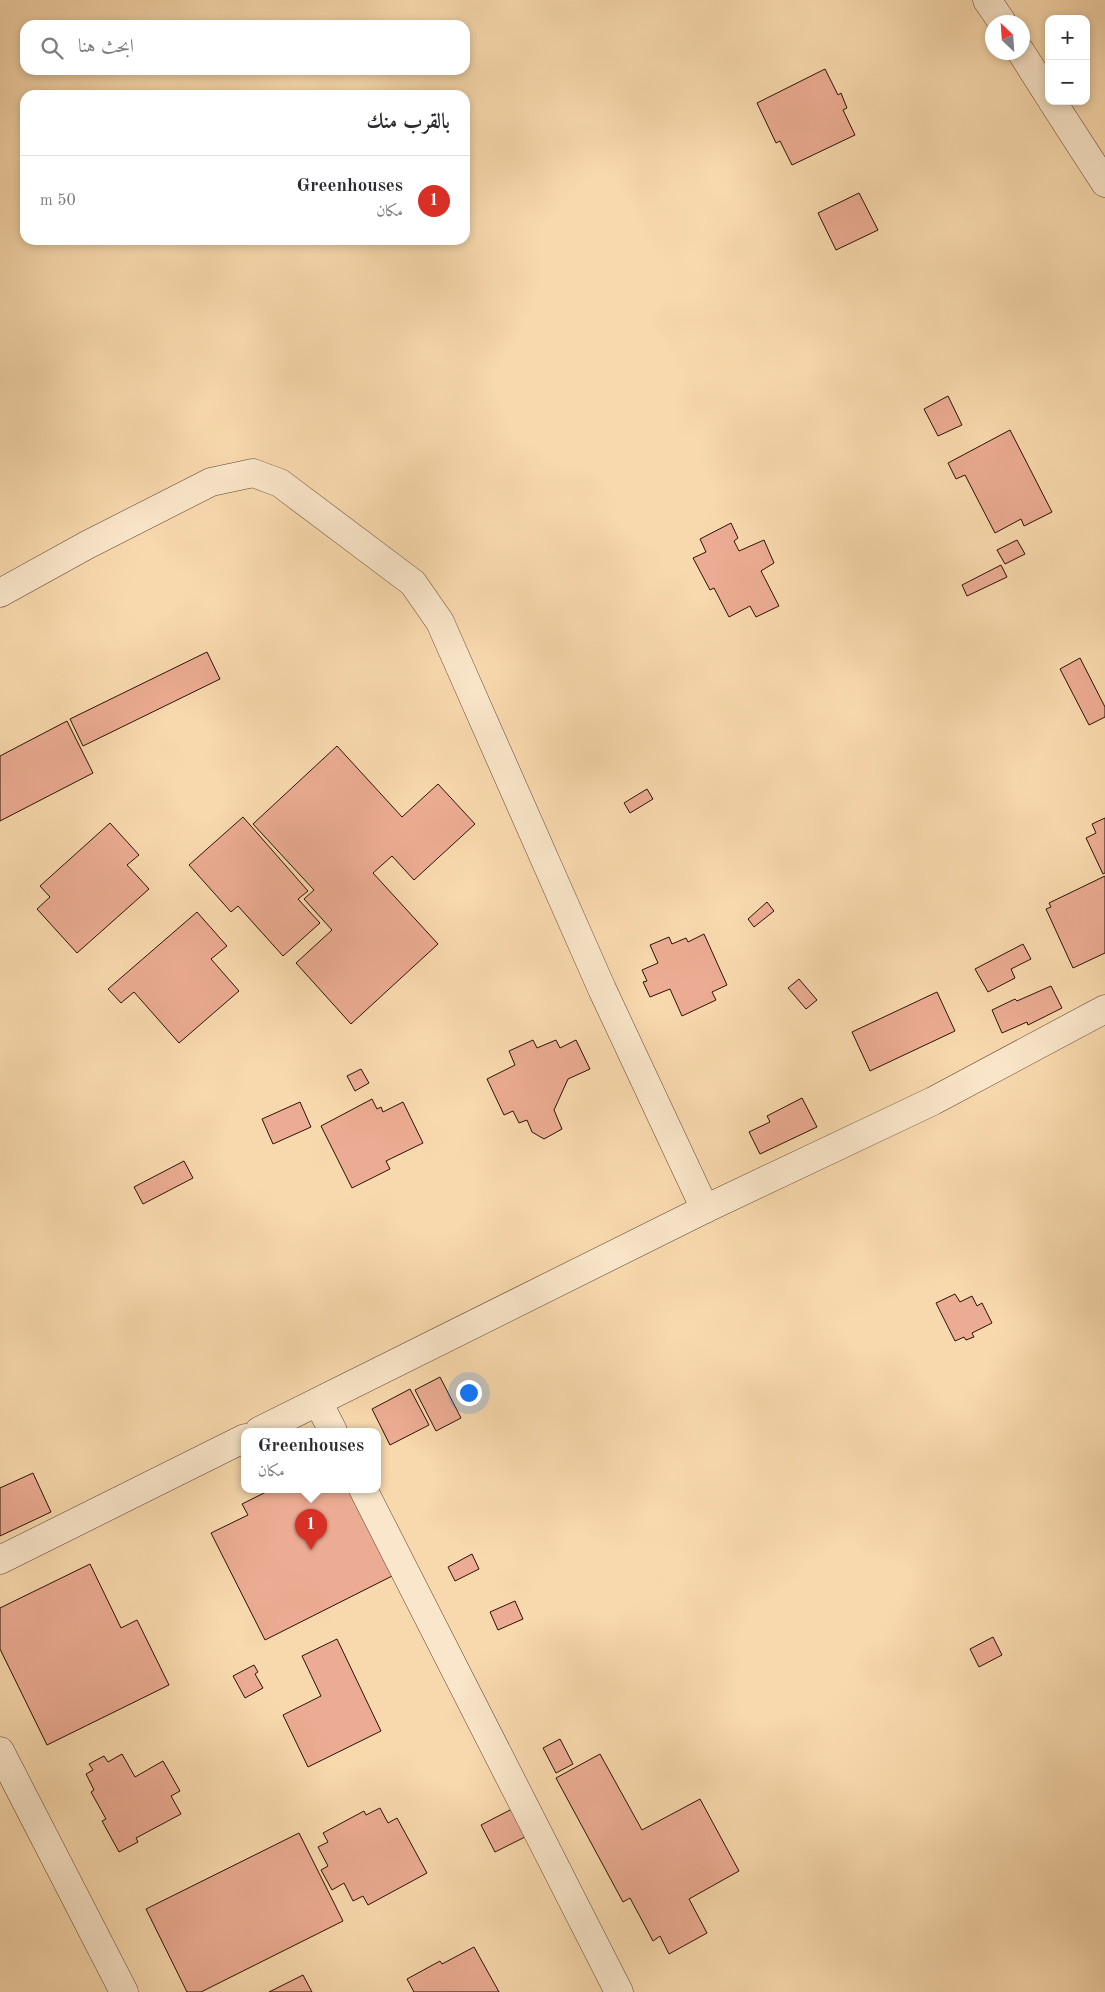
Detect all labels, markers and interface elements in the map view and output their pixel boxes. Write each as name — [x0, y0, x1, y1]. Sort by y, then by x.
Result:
north arrow — [985, 15, 1030, 60]
map controls — [1045, 15, 1090, 105]
button: + — [1045, 15, 1090, 60]
search box — [20, 20, 470, 75]
icon: search — [38, 34, 66, 62]
text: ابحث هنا — [78, 38, 134, 57]
button: − — [1045, 60, 1090, 105]
text: بالقرب منك — [367, 112, 450, 133]
text: Greenhouses — [297, 177, 403, 196]
text: 50 m — [40, 193, 76, 209]
text: 1 — [429, 193, 439, 209]
text: مكان — [376, 204, 403, 220]
your location — [456, 1380, 482, 1406]
popup — [241, 1428, 381, 1493]
text: Greenhouses — [258, 1437, 364, 1456]
text: مكان — [258, 1464, 285, 1480]
pin: 1 — [295, 1509, 327, 1550]

